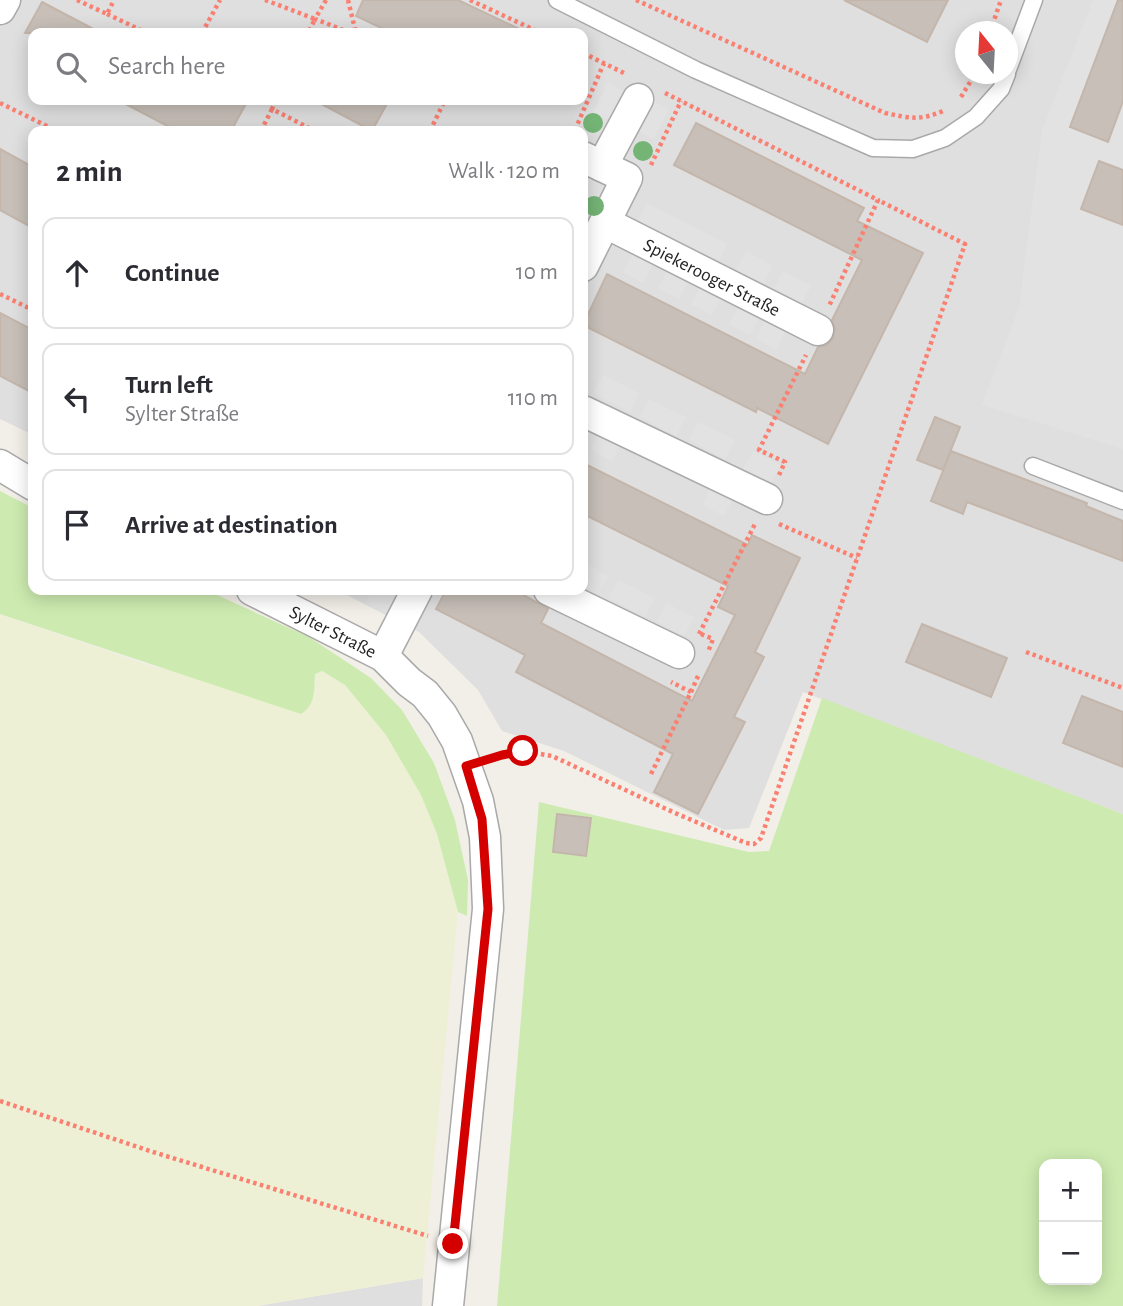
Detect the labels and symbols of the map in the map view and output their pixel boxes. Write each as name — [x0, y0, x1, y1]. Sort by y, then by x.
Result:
north arrow — [955, 21, 1018, 84]
street label: Spiekerooger Straße — [640, 236, 783, 320]
street label: Sylter Straße — [286, 603, 379, 662]
route start — [507, 735, 538, 766]
route end — [437, 1228, 468, 1259]

